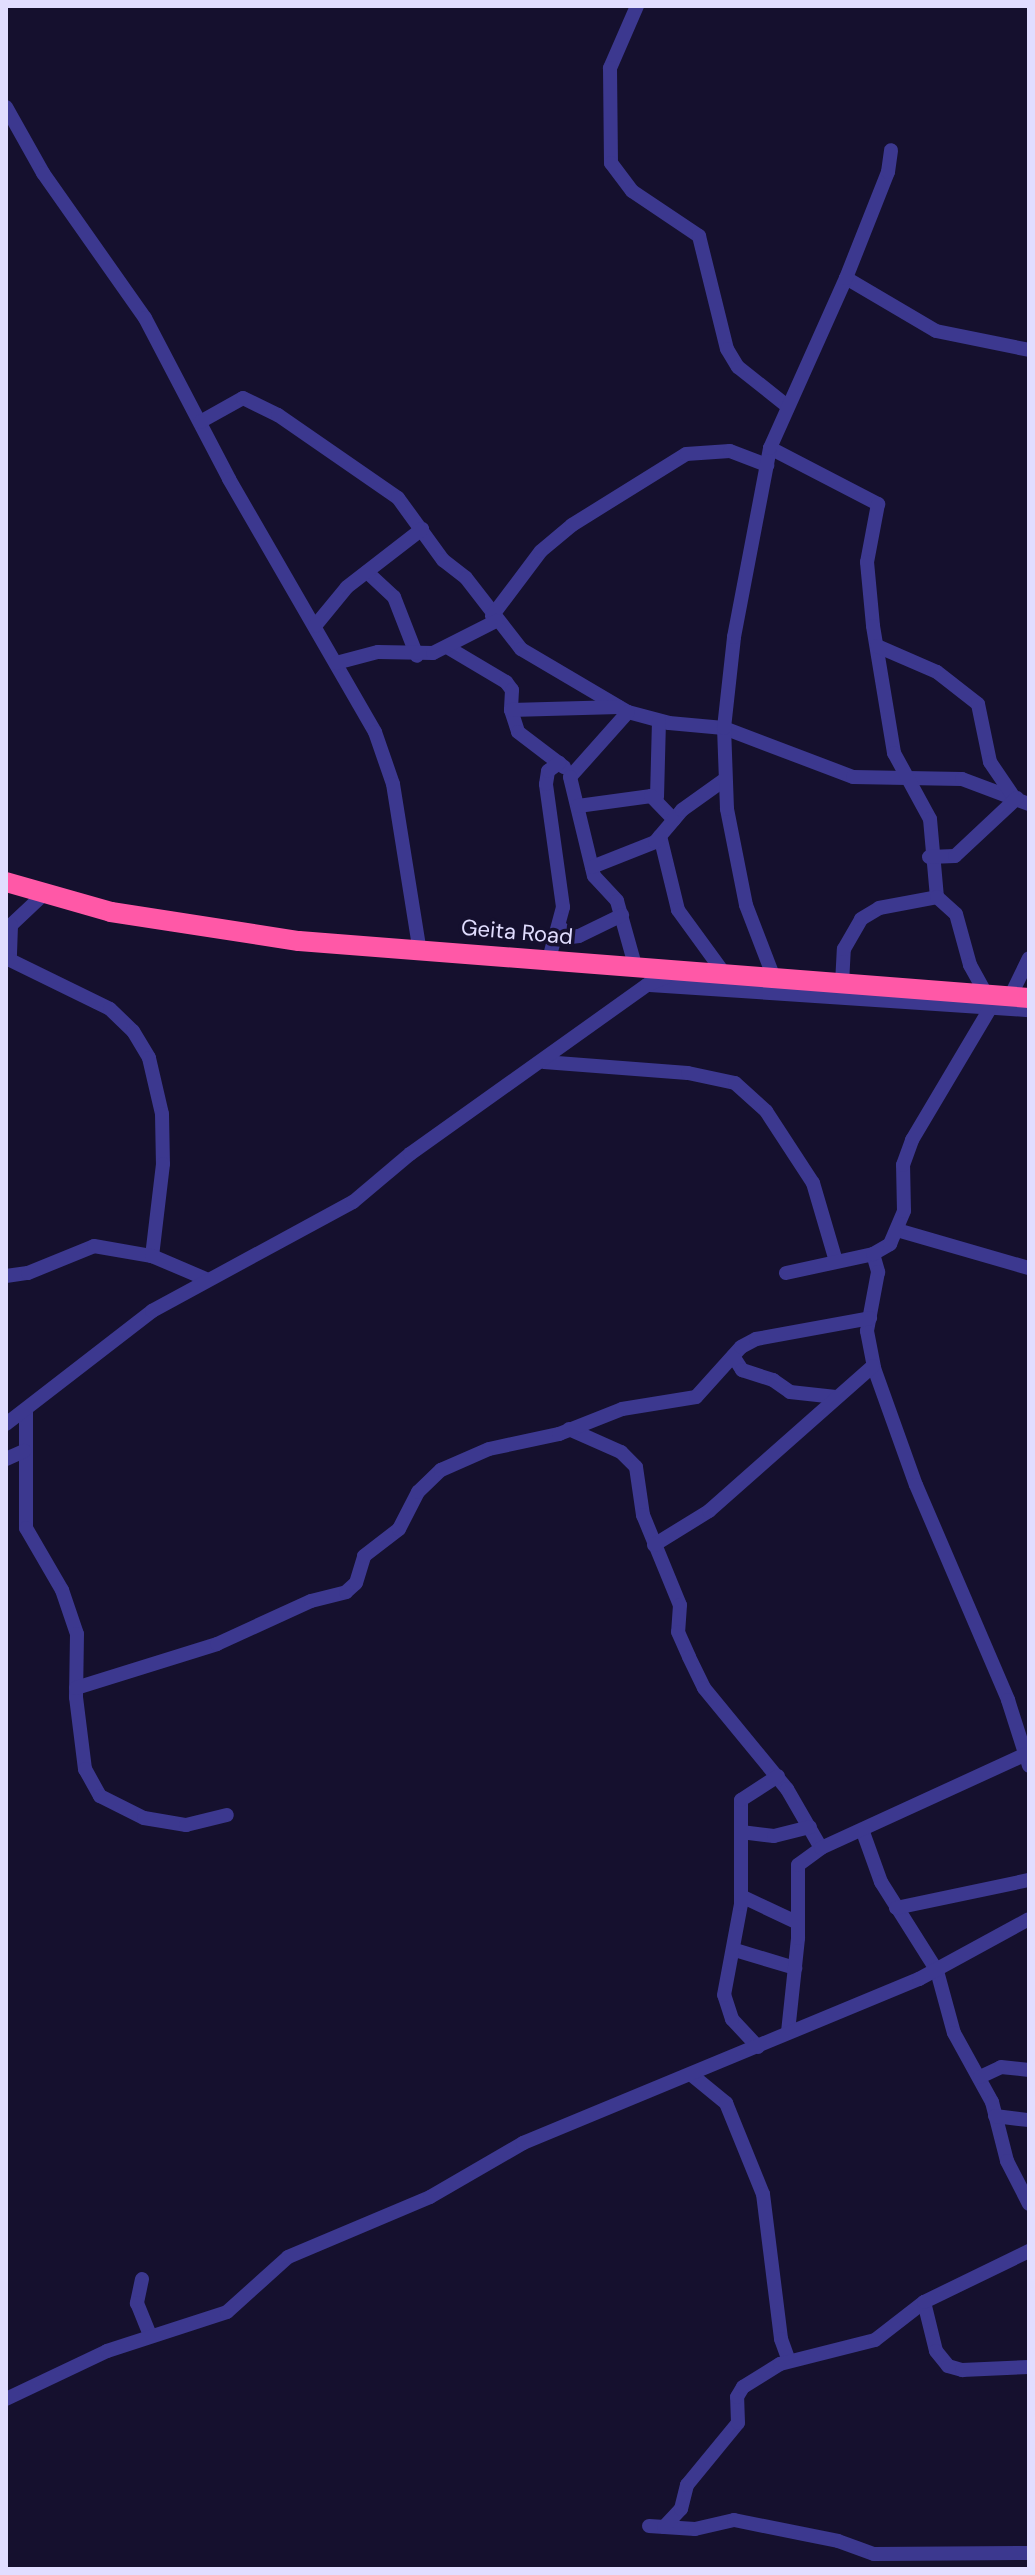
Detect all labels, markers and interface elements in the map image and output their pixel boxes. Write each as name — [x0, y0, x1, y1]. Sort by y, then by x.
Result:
street label: Geita Road — [460, 914, 574, 950]

